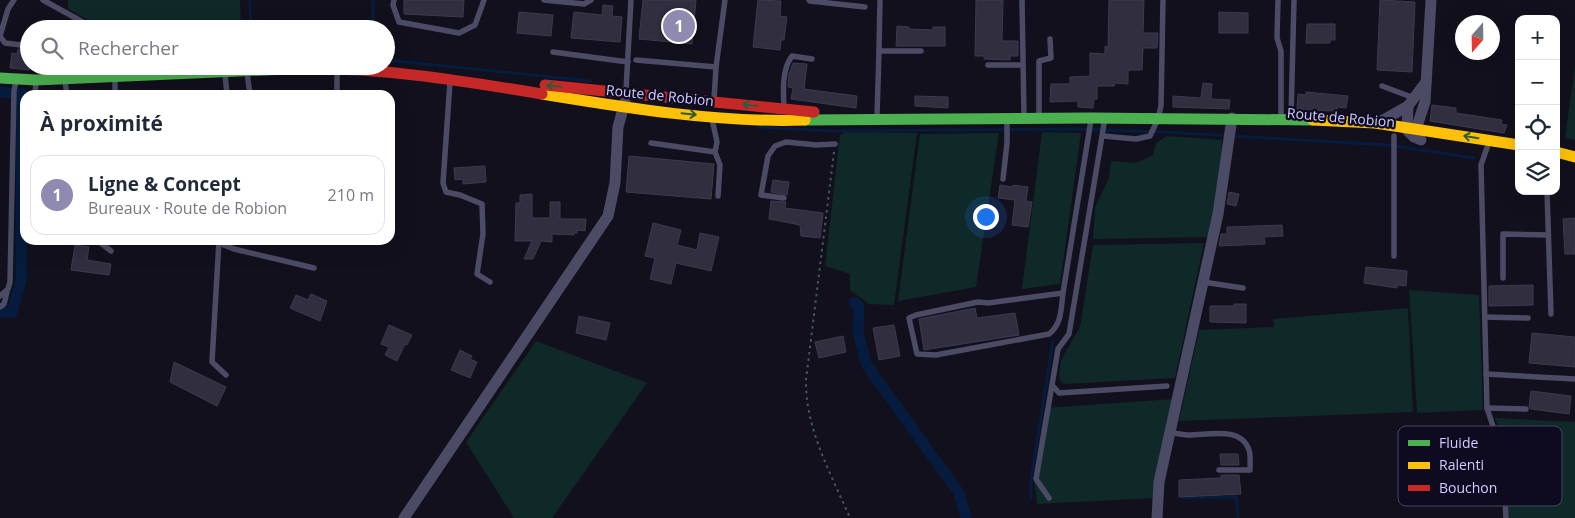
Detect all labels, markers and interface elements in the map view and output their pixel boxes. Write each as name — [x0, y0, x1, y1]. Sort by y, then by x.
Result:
pin: 1 — [663, 7, 695, 45]
north arrow — [1455, 15, 1500, 60]
map controls — [1515, 15, 1560, 195]
button: + — [1515, 15, 1560, 60]
search box — [20, 20, 395, 75]
icon: search — [38, 34, 66, 62]
text: Rechercher — [78, 35, 179, 61]
button: − — [1515, 60, 1560, 105]
street label: Route de Robion — [605, 80, 715, 110]
one-way arrow — [546, 81, 562, 90]
one-way arrow — [743, 100, 759, 110]
street label: Route de Robion — [1286, 103, 1396, 131]
button: locate — [1515, 105, 1560, 150]
text: À proximité — [40, 109, 163, 137]
one-way arrow — [681, 109, 697, 119]
one-way arrow — [1463, 132, 1479, 142]
button: layers — [1515, 150, 1560, 195]
text: Ligne & Concept — [88, 171, 241, 197]
text: 1 — [52, 184, 62, 206]
text: 210 m — [328, 184, 374, 206]
text: Bureaux · Route de Robion — [88, 197, 287, 219]
your location — [973, 204, 999, 230]
legend — [1398, 426, 1562, 506]
text: Fluide — [1439, 433, 1478, 452]
text: Ralenti — [1439, 455, 1484, 474]
text: Bouchon — [1439, 478, 1497, 497]

